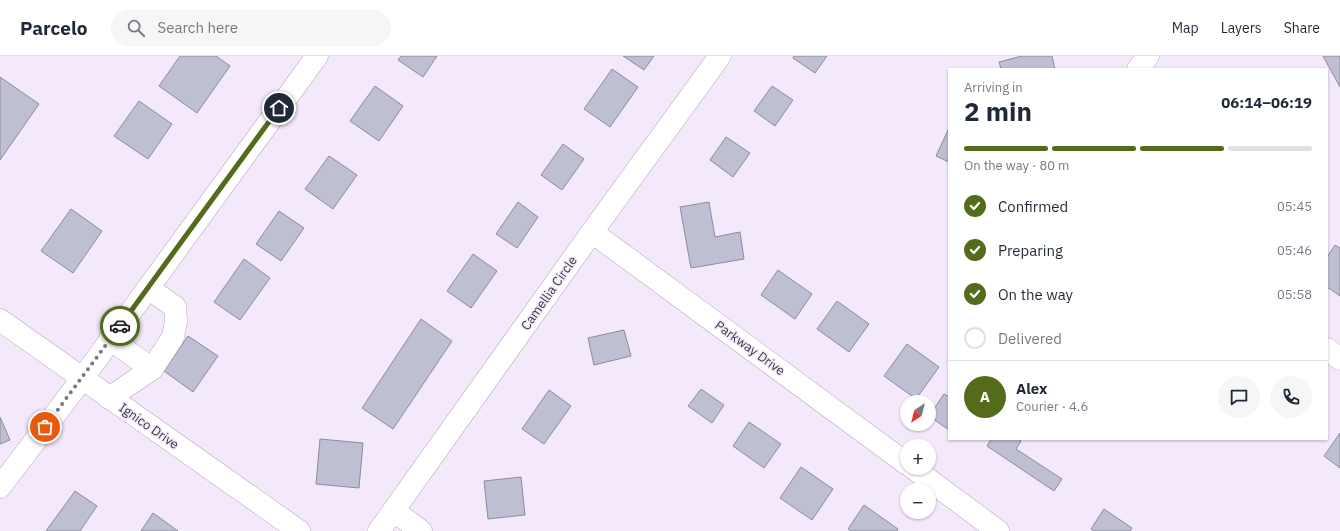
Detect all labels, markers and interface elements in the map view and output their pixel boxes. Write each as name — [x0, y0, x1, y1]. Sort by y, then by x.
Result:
search box — [111, 10, 391, 46]
text: Parcelo — [20, 16, 87, 40]
icon: search — [125, 17, 147, 39]
text: Search here — [157, 18, 238, 37]
text: Map — [1172, 19, 1199, 37]
text: Layers — [1221, 19, 1262, 37]
text: Share — [1284, 19, 1320, 37]
text: Arriving in — [964, 79, 1023, 96]
pin — [262, 91, 296, 125]
text: 06:14–06:19 — [1221, 93, 1312, 112]
text: 2 min — [964, 94, 1032, 128]
icon: home — [268, 97, 290, 119]
text: On the way · 80 m — [964, 157, 1069, 174]
icon: check — [964, 195, 986, 217]
text: Confirmed — [998, 197, 1068, 216]
text: 05:45 — [1277, 198, 1312, 215]
icon: check — [964, 239, 986, 261]
text: Preparing — [998, 241, 1063, 260]
text: 05:46 — [1277, 242, 1312, 259]
street label: Camellia Circle — [517, 252, 581, 334]
icon: check — [964, 283, 986, 305]
text: On the way — [998, 285, 1073, 304]
text: 05:58 — [1277, 286, 1312, 303]
courier — [100, 306, 140, 346]
icon: car — [109, 315, 131, 337]
street label: Parkway Drive — [712, 317, 788, 379]
text: Delivered — [998, 329, 1062, 348]
button: chat — [1218, 376, 1260, 418]
button: phone — [1270, 376, 1312, 418]
text: Alex — [1016, 379, 1047, 398]
text: A — [980, 387, 990, 406]
north arrow — [900, 395, 936, 431]
map controls — [900, 395, 936, 519]
text: Courier · 4.6 — [1016, 398, 1088, 415]
street label: Ignico Drive — [116, 399, 182, 453]
pin — [28, 410, 62, 444]
icon: bag — [34, 416, 56, 438]
button: + — [900, 439, 936, 475]
button: − — [900, 483, 936, 519]

